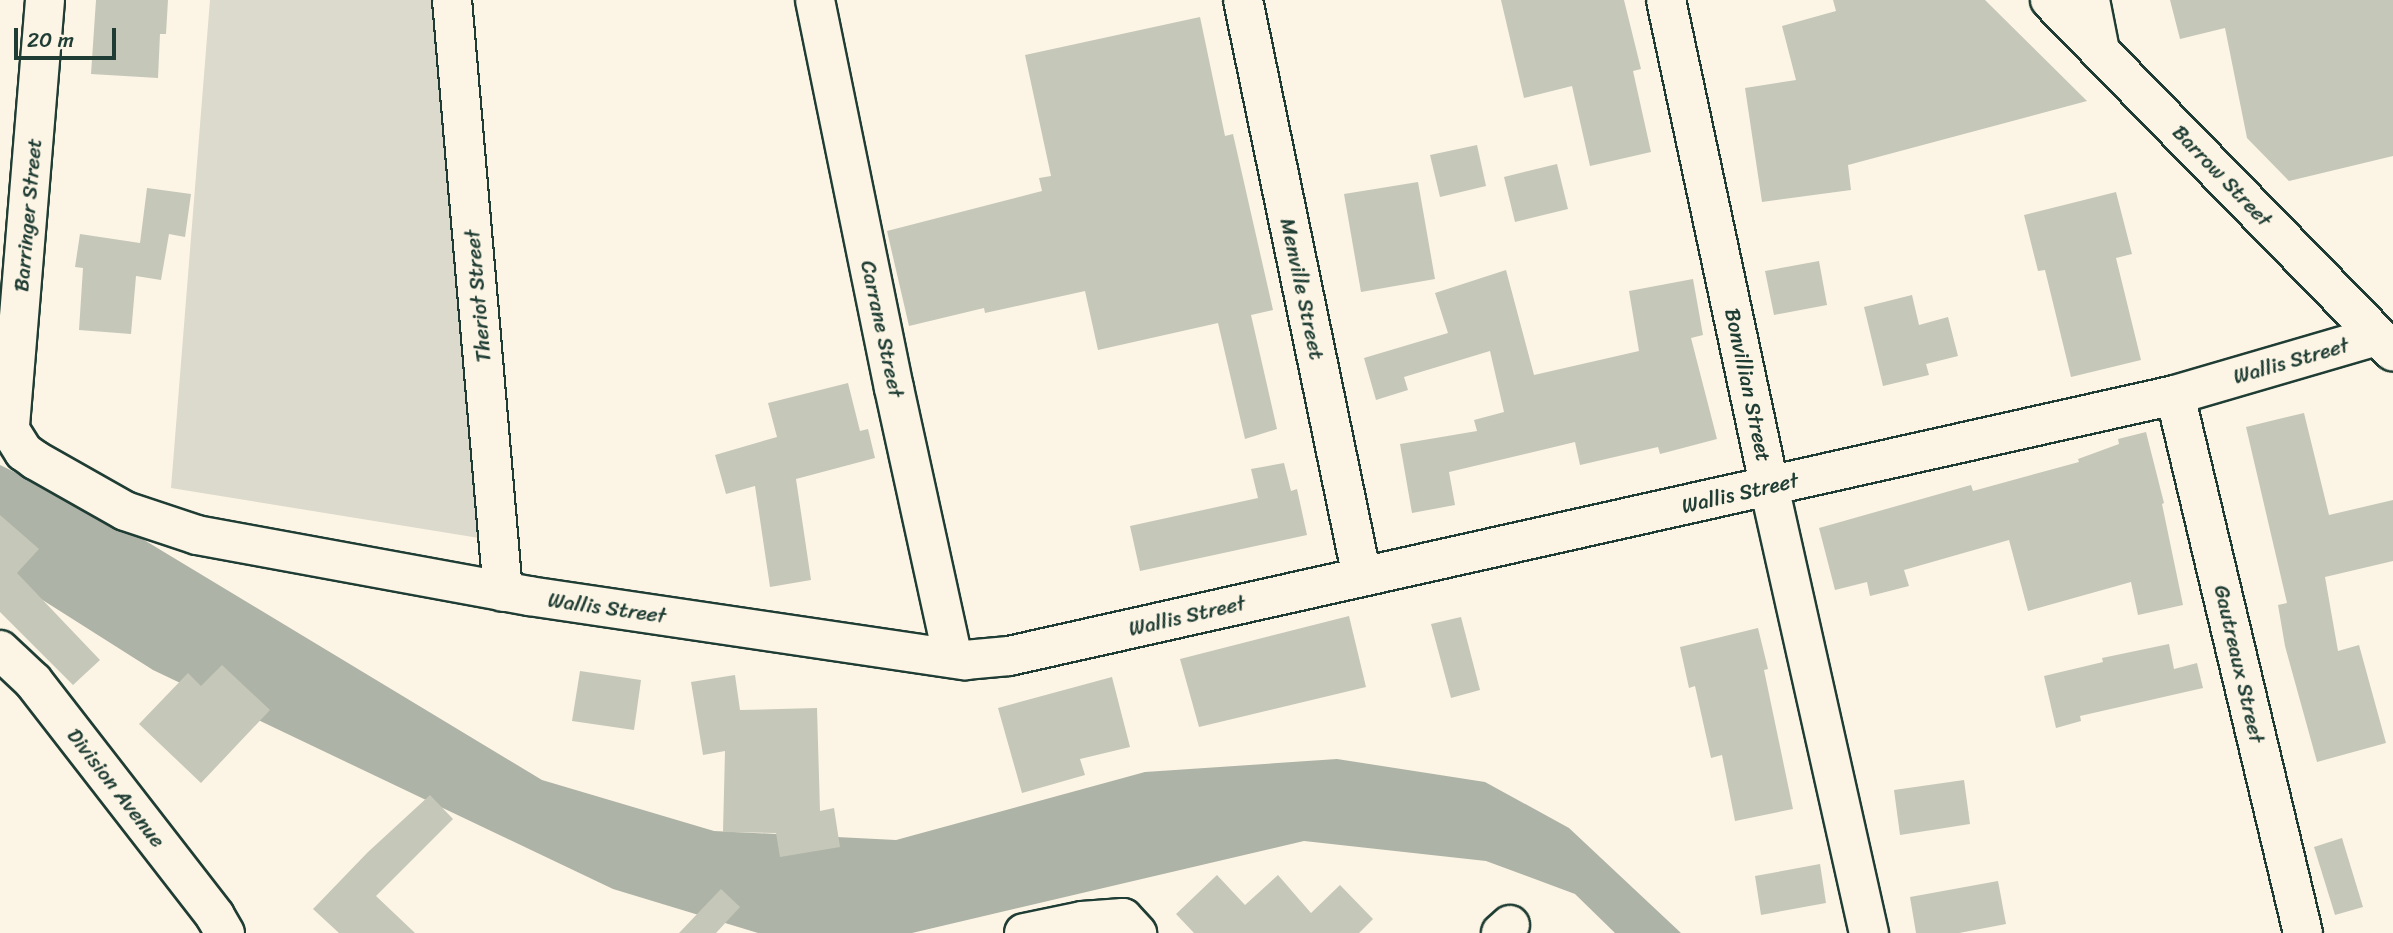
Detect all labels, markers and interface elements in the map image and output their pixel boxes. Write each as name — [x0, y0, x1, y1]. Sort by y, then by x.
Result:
scale bar — [18, 14, 119, 58]
text: 20 m — [27, 21, 74, 59]
street label: Barrow Street — [2167, 120, 2277, 232]
street label: Barringer Street — [9, 137, 47, 293]
street label: Menville Street — [1275, 216, 1329, 362]
street label: Theriot Street — [460, 229, 496, 363]
street label: Carrane Street — [855, 258, 909, 400]
street label: Bonvillian Street — [1719, 306, 1777, 464]
street label: Wallis Street — [2230, 332, 2352, 390]
street label: Wallis Street — [1679, 467, 1801, 519]
street label: Gautreaux Street — [2209, 582, 2269, 746]
street label: Wallis Street — [546, 587, 668, 629]
street label: Wallis Street — [1126, 590, 1248, 642]
street label: Division Avenue — [62, 724, 170, 852]

